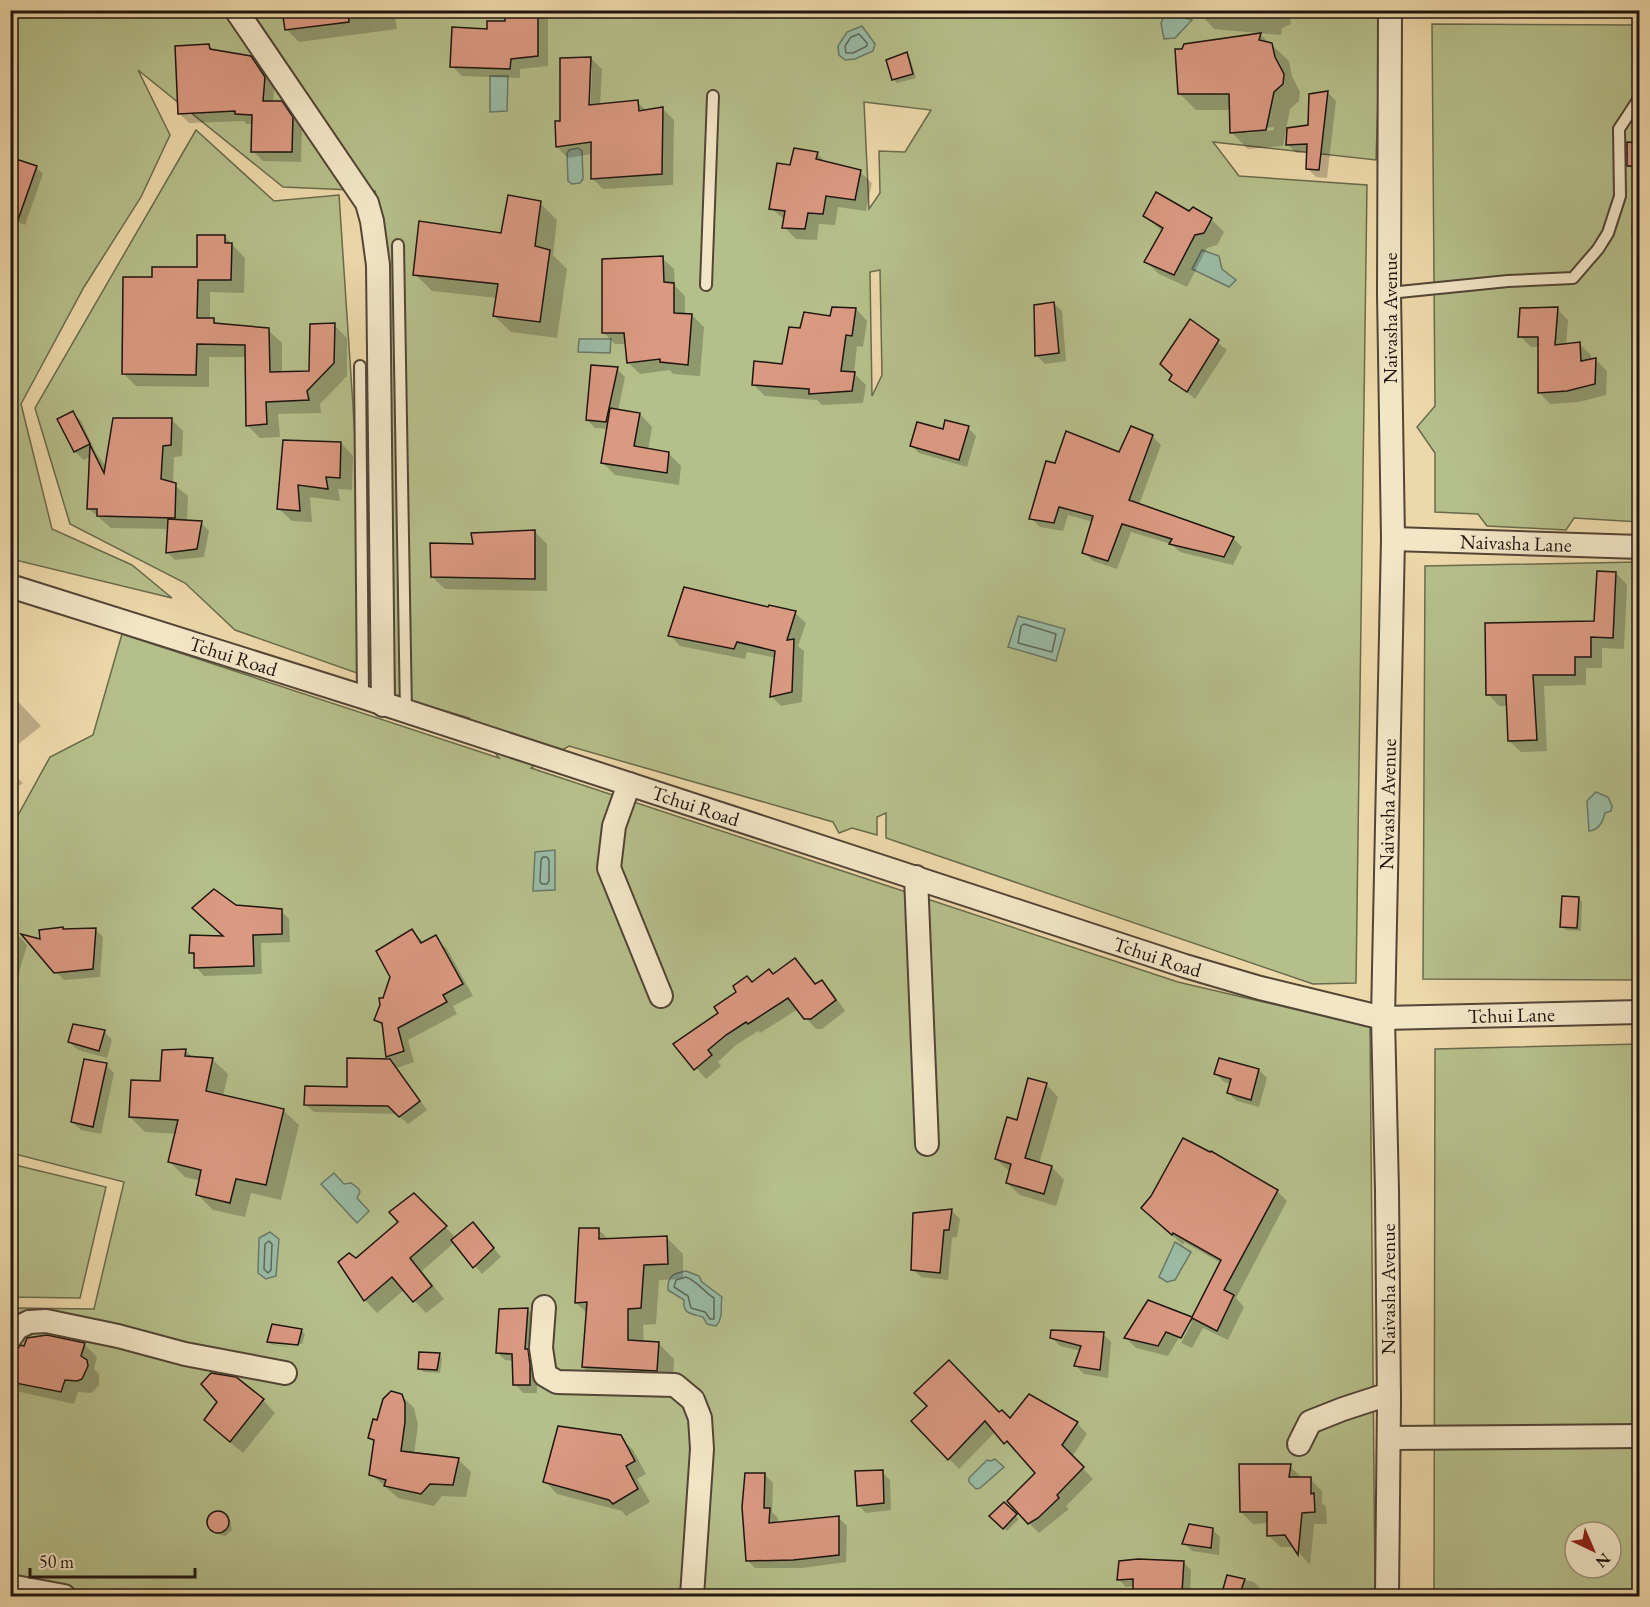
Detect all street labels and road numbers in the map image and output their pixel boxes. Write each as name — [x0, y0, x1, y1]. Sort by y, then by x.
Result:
street label: Naivasha Avenue — [1377, 252, 1403, 384]
street label: Naivasha Lane — [1460, 528, 1573, 558]
street label: Tchui Road — [186, 630, 281, 683]
street label: Naivasha Avenue — [1373, 738, 1402, 870]
street label: Tchui Road — [648, 779, 744, 833]
street label: Tchui Road — [1110, 930, 1205, 983]
street label: Tchui Lane — [1467, 1001, 1555, 1029]
street label: Naivasha Avenue — [1375, 1223, 1401, 1355]

